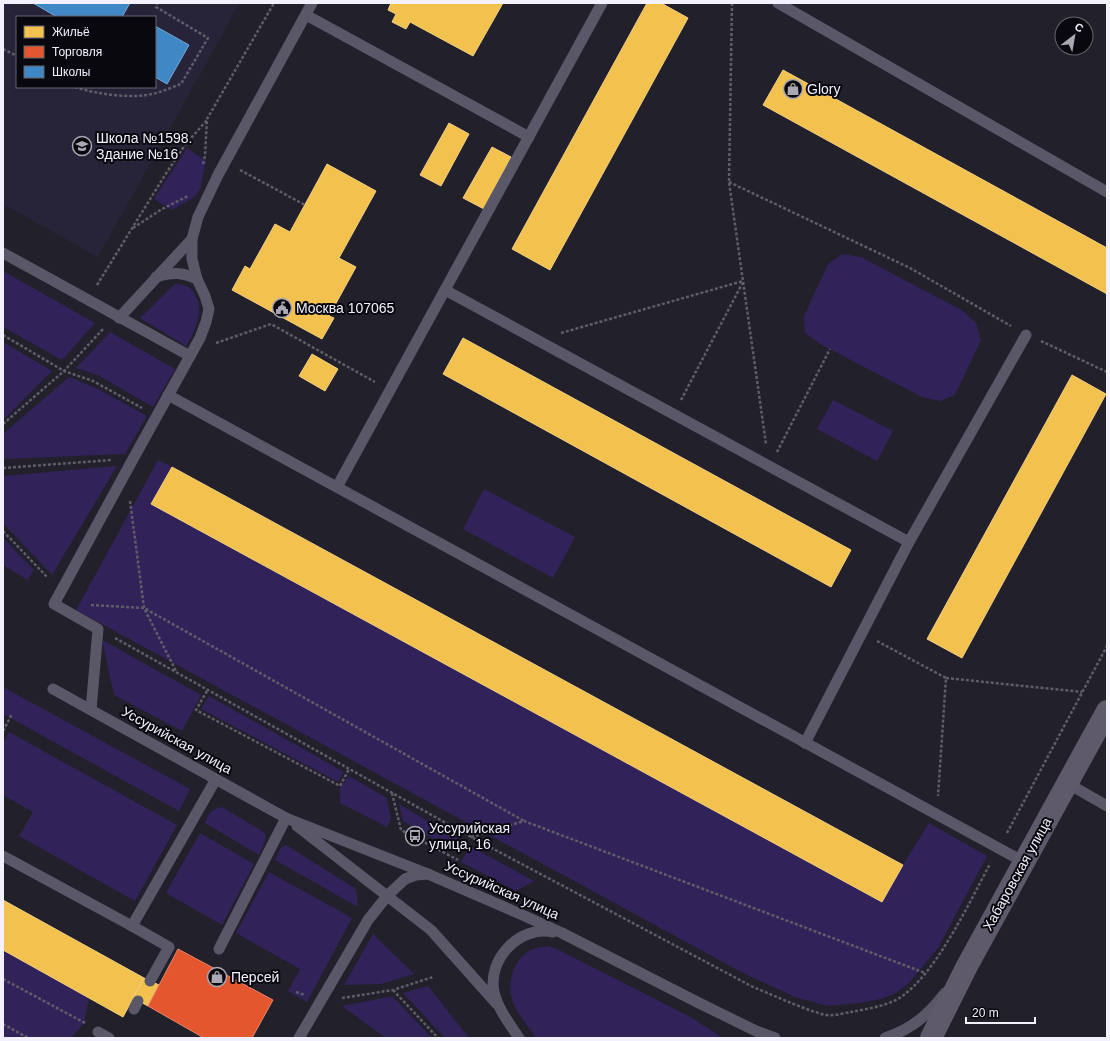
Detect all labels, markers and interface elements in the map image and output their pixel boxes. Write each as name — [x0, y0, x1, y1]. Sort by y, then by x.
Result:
legend — [16, 16, 156, 88]
north arrow — [1054, 16, 1094, 56]
text: С — [1073, 20, 1086, 35]
text: Жильё — [52, 25, 90, 39]
text: Торговля — [52, 45, 102, 59]
text: Школы — [52, 65, 90, 79]
shop icon: Glory — [782, 78, 804, 100]
place label: Glory — [807, 81, 840, 97]
place label: Школа №1598. Здание №16 — [96, 130, 193, 162]
school or university icon: Школа №1598. Здание №16 — [71, 135, 93, 157]
public building icon: Москва 107065 — [271, 297, 293, 319]
place label: Москва 107065 — [296, 300, 395, 316]
street label: Уссурийская улица — [119, 703, 235, 777]
street label: Хабаровская улица — [979, 815, 1055, 933]
place label: Уссурийская улица, 16 — [429, 820, 510, 852]
bus stop icon: Уссурийская улица, 16 — [404, 825, 426, 847]
street label: Уссурийская улица — [442, 858, 562, 922]
shop icon: Персей — [206, 966, 228, 988]
place label: Персей — [231, 969, 279, 985]
scale bar — [966, 999, 1035, 1025]
text: 20 m — [972, 1006, 999, 1020]

